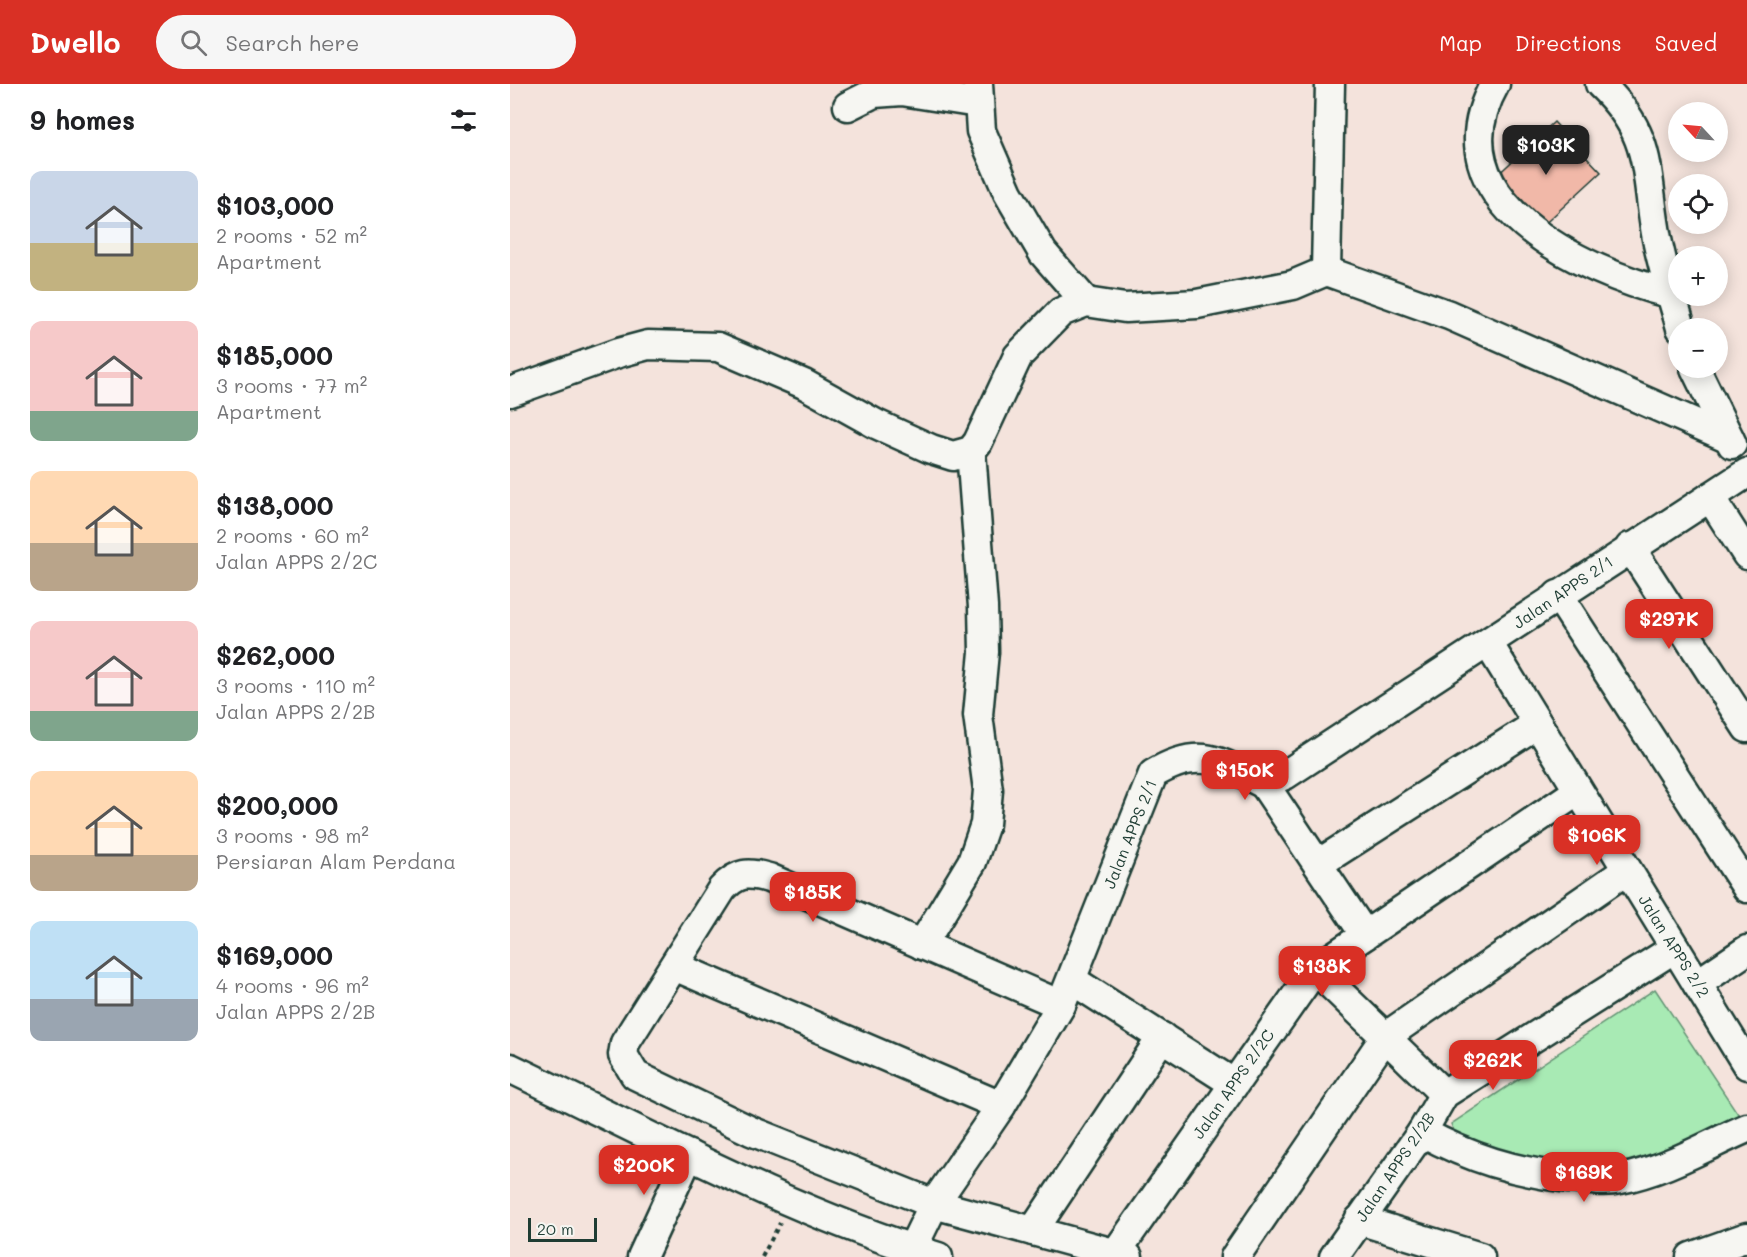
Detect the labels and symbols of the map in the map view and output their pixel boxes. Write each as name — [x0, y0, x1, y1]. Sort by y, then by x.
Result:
north arrow — [1668, 102, 1728, 162]
pin: $103K — [1504, 125, 1588, 176]
street label: Jalan APPS 2/1 — [1509, 550, 1617, 633]
pin: $297K — [1627, 599, 1711, 650]
pin: $150K — [1203, 750, 1287, 801]
street label: Jalan APPS 2/1 — [1098, 776, 1161, 891]
pin: $106K — [1555, 815, 1639, 866]
pin: $185K — [771, 872, 855, 923]
street label: Jalan APPS 2/2 — [1634, 890, 1715, 1001]
pin: $138K — [1280, 946, 1364, 997]
street label: Jalan APPS 2/2C — [1187, 1025, 1278, 1143]
pin: $262K — [1451, 1040, 1535, 1091]
street label: Jalan APPS 2/2B — [1350, 1108, 1439, 1226]
pin: $200K — [602, 1145, 686, 1196]
pin: $169K — [1542, 1152, 1626, 1203]
scale bar — [528, 1215, 597, 1242]

